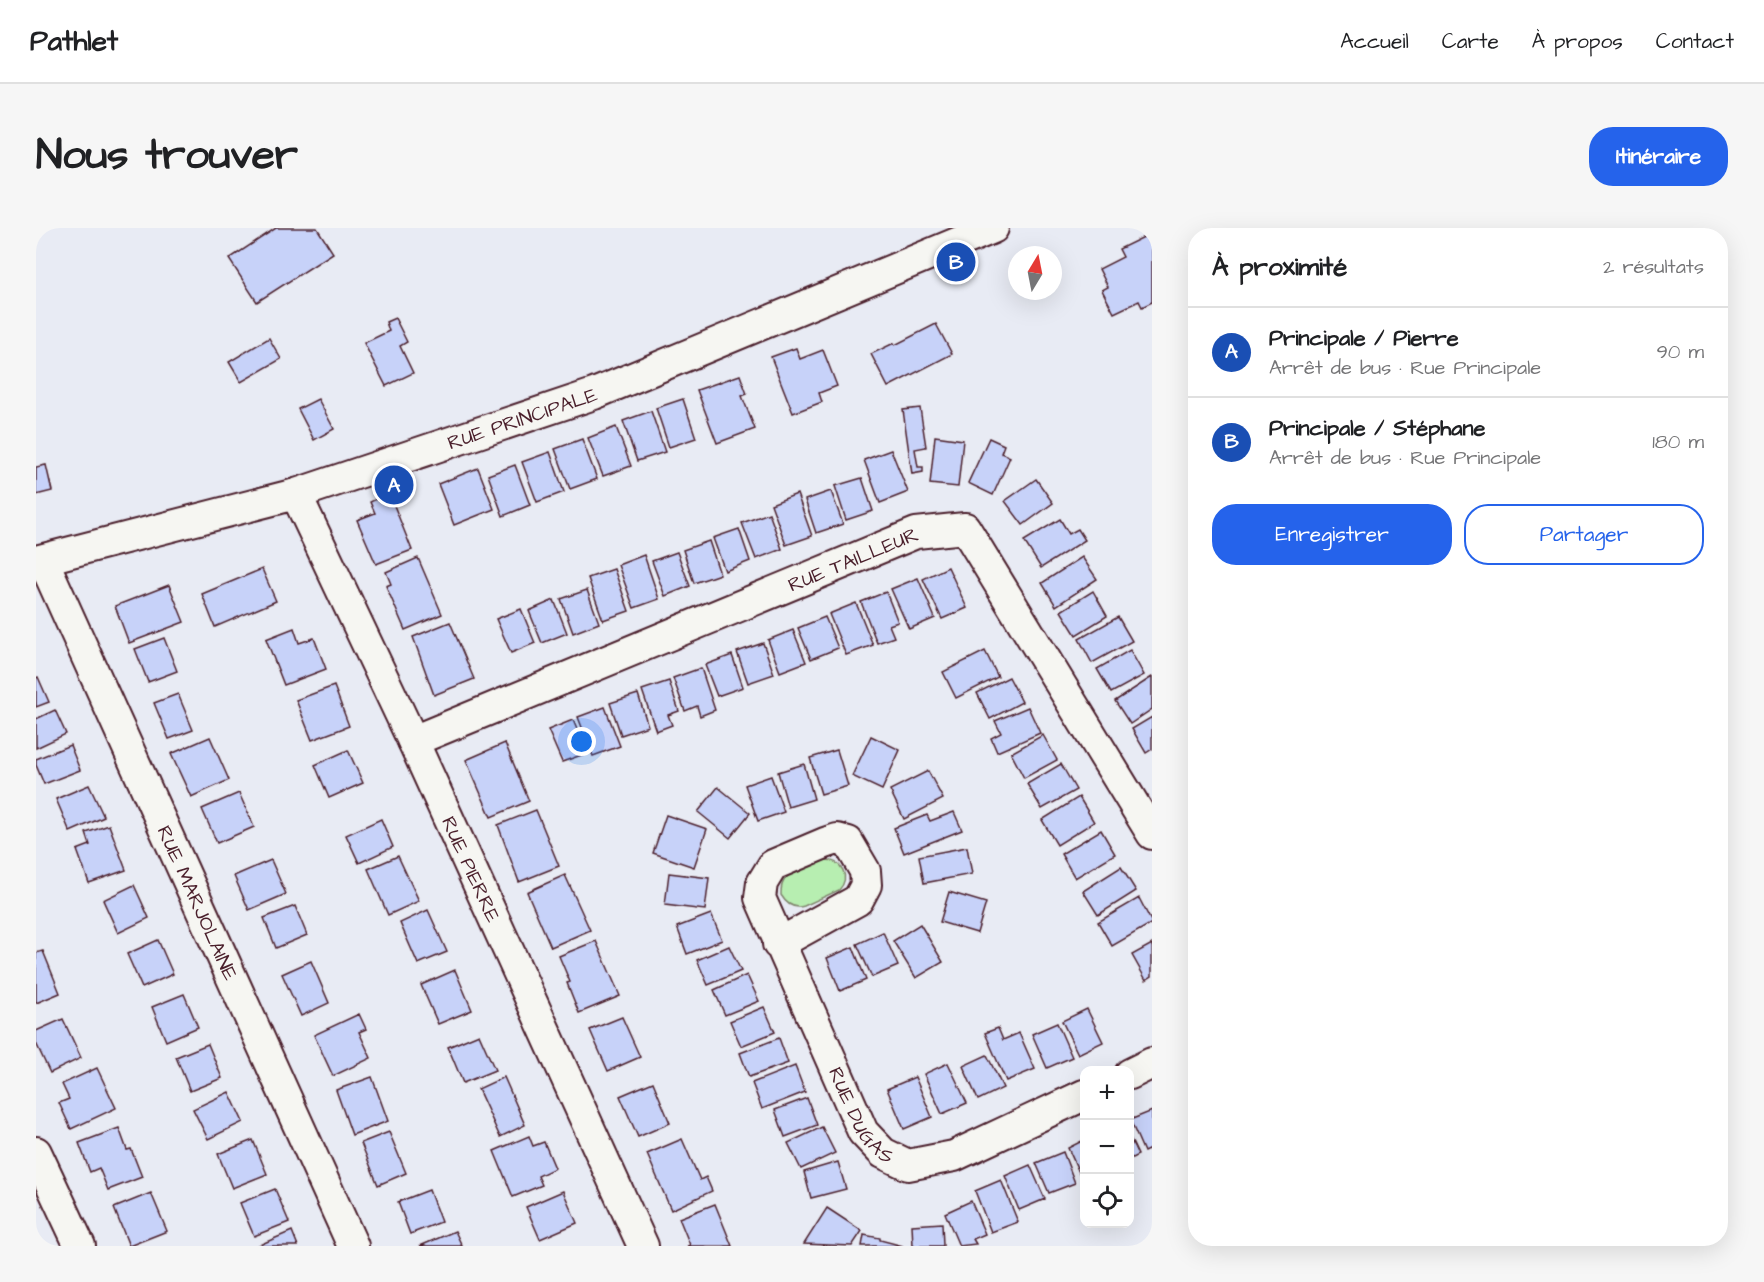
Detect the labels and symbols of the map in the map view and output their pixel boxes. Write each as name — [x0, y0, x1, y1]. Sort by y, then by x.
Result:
pin: B — [936, 240, 976, 285]
north arrow — [1008, 246, 1062, 300]
street label: RUE PRINCIPALE — [444, 381, 601, 457]
pin: A — [374, 462, 414, 508]
street label: RUE TAILLEUR — [784, 521, 923, 599]
your location — [567, 727, 596, 756]
street label: RUE PIERRE — [434, 812, 507, 927]
street label: RUE MARJOLAINE — [150, 821, 244, 985]
street label: RUE DUGAS — [821, 1063, 898, 1171]

